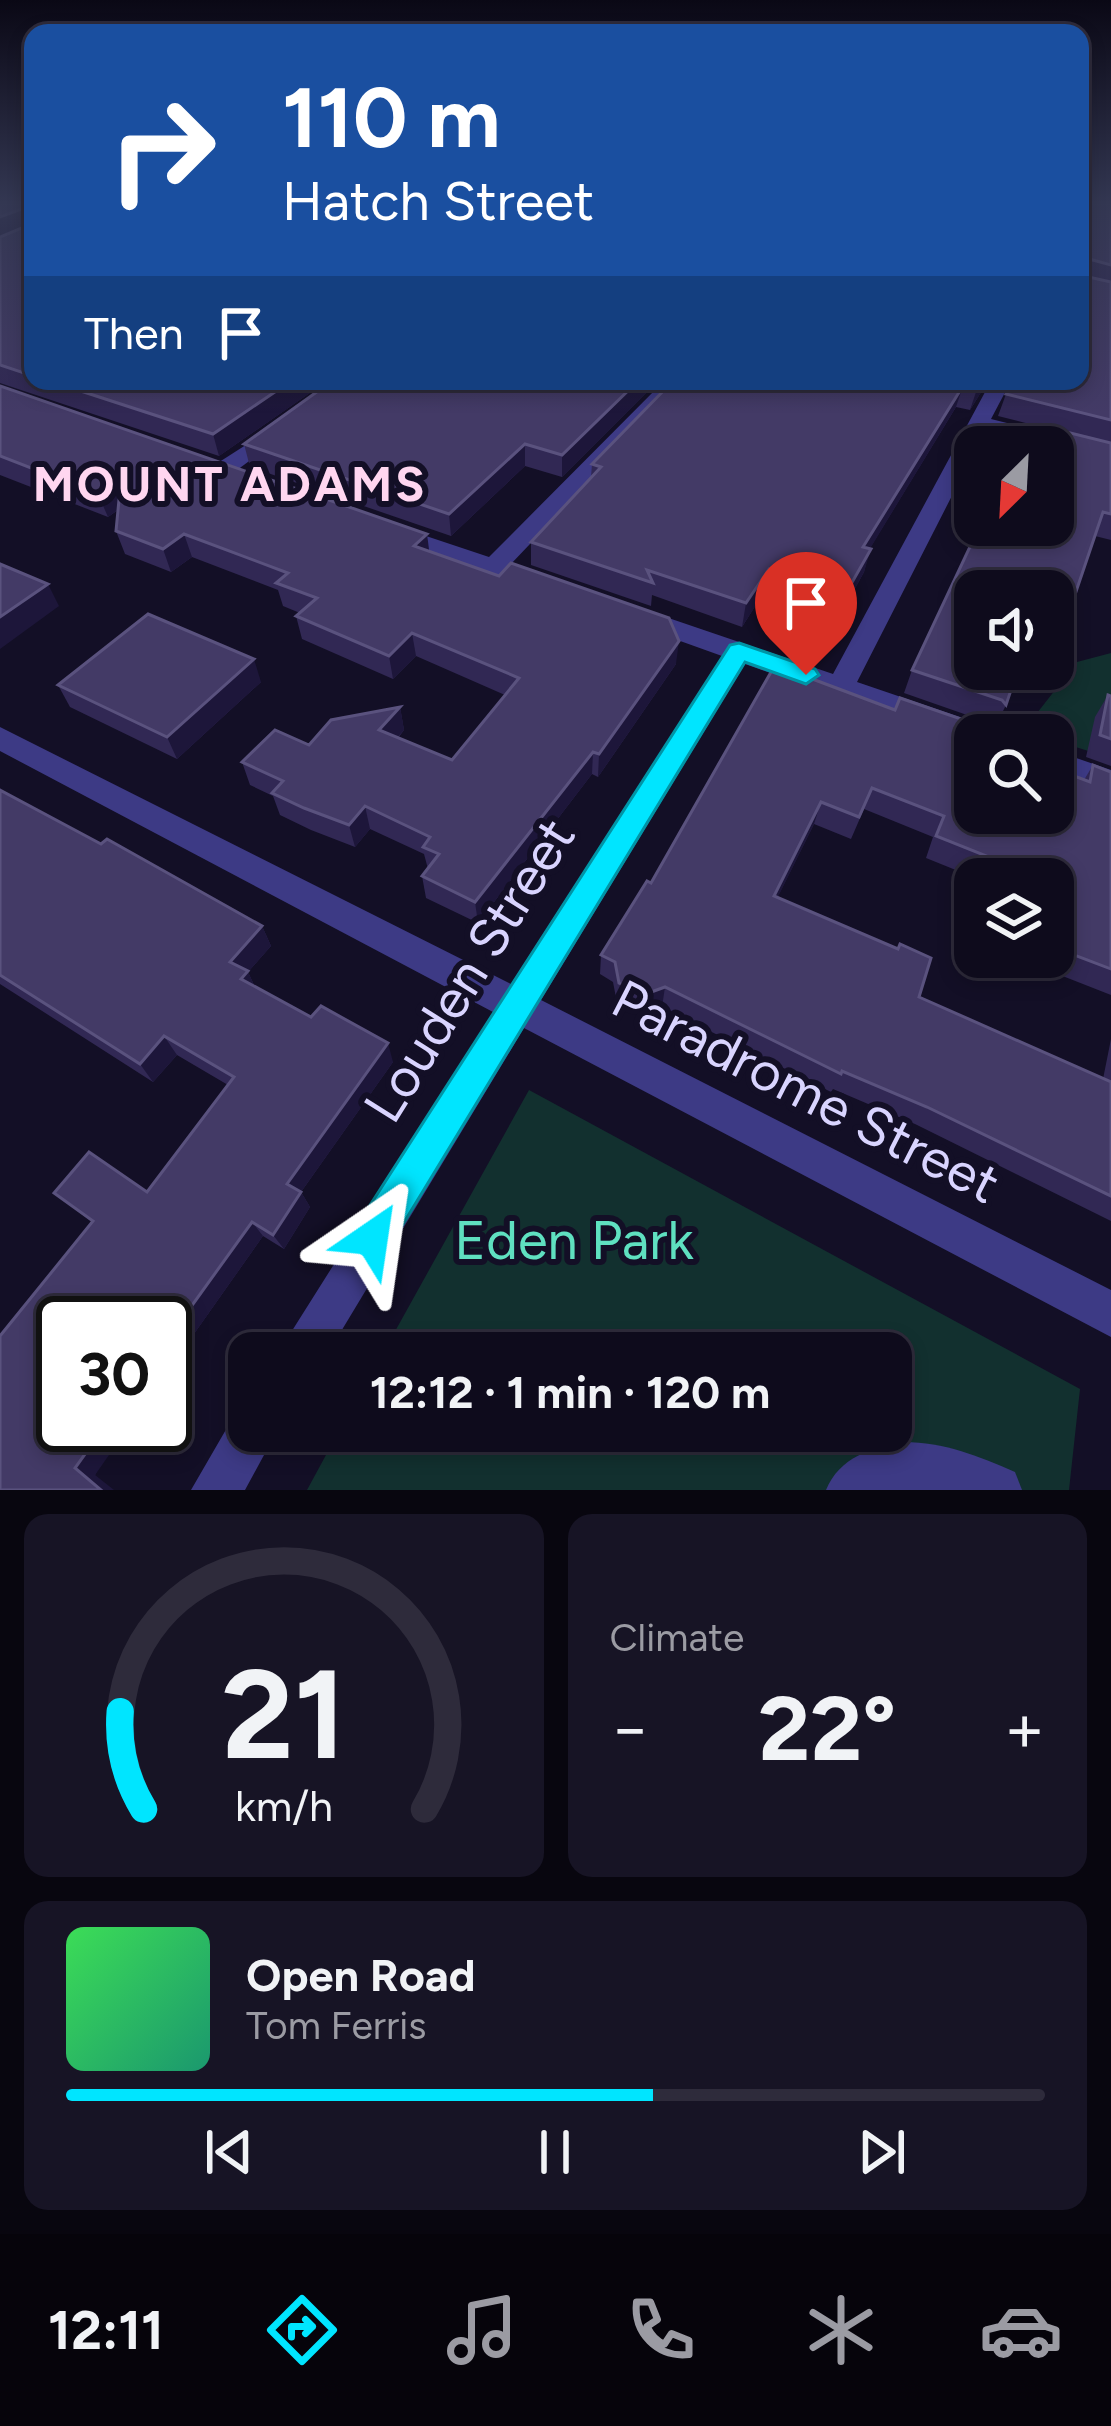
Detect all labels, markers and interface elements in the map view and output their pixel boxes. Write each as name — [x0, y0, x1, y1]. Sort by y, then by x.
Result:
text: 110 m — [282, 67, 501, 168]
icon: right — [84, 72, 240, 228]
text: Hatch Street — [282, 169, 594, 234]
icon: arrive — [208, 300, 274, 366]
text: Then — [84, 306, 184, 360]
north arrow — [954, 426, 1074, 546]
map controls — [954, 426, 1074, 978]
district label: MOUNT ADAMS — [33, 455, 427, 513]
pin — [755, 552, 857, 675]
icon: arrive — [773, 570, 839, 636]
button: sound — [954, 570, 1074, 690]
button: search — [954, 714, 1074, 834]
street label: Louden Street — [350, 807, 588, 1134]
button: layers — [954, 858, 1074, 978]
street label: Paradrome Street — [602, 966, 1010, 1217]
position arrow — [309, 1175, 435, 1301]
park label: Eden Park — [454, 1208, 694, 1273]
speed limit sign: 30 — [36, 1296, 192, 1452]
text: 12:12 · 1 min · 120 m — [370, 1365, 770, 1419]
text: Climate — [610, 1614, 744, 1661]
text: 21 — [221, 1639, 346, 1789]
text: 22° — [758, 1674, 896, 1783]
text: − — [610, 1688, 651, 1768]
text: + — [1004, 1688, 1045, 1768]
text: km/h — [235, 1779, 333, 1831]
text: Open Road — [246, 1948, 476, 2002]
text: Tom Ferris — [246, 2002, 426, 2049]
icon: previous — [196, 2119, 262, 2185]
icon: pause — [522, 2119, 588, 2185]
icon: next — [849, 2119, 915, 2185]
icon: directions — [260, 2288, 344, 2372]
icon: music — [440, 2288, 524, 2372]
icon: phone — [619, 2288, 703, 2372]
icon: climate — [799, 2288, 883, 2372]
icon: car — [979, 2288, 1063, 2372]
text: 12:11 — [48, 2298, 164, 2363]

